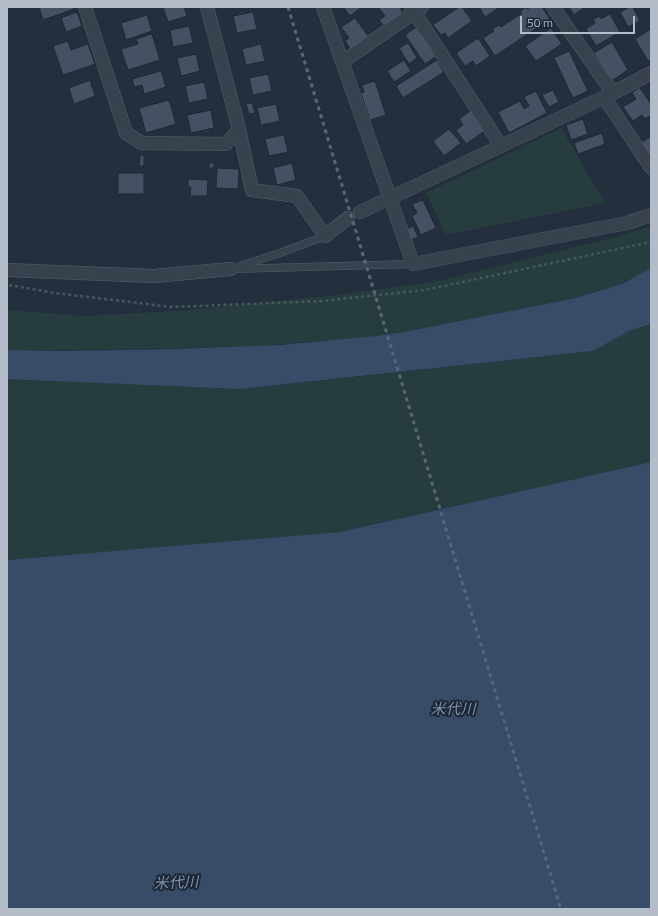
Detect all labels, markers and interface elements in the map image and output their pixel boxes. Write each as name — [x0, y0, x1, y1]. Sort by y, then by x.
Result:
scale bar — [522, 8, 637, 34]
text: 50 m — [527, 13, 553, 32]
water label: 米代川 — [431, 701, 475, 719]
water label: 米代川 — [153, 874, 199, 894]

